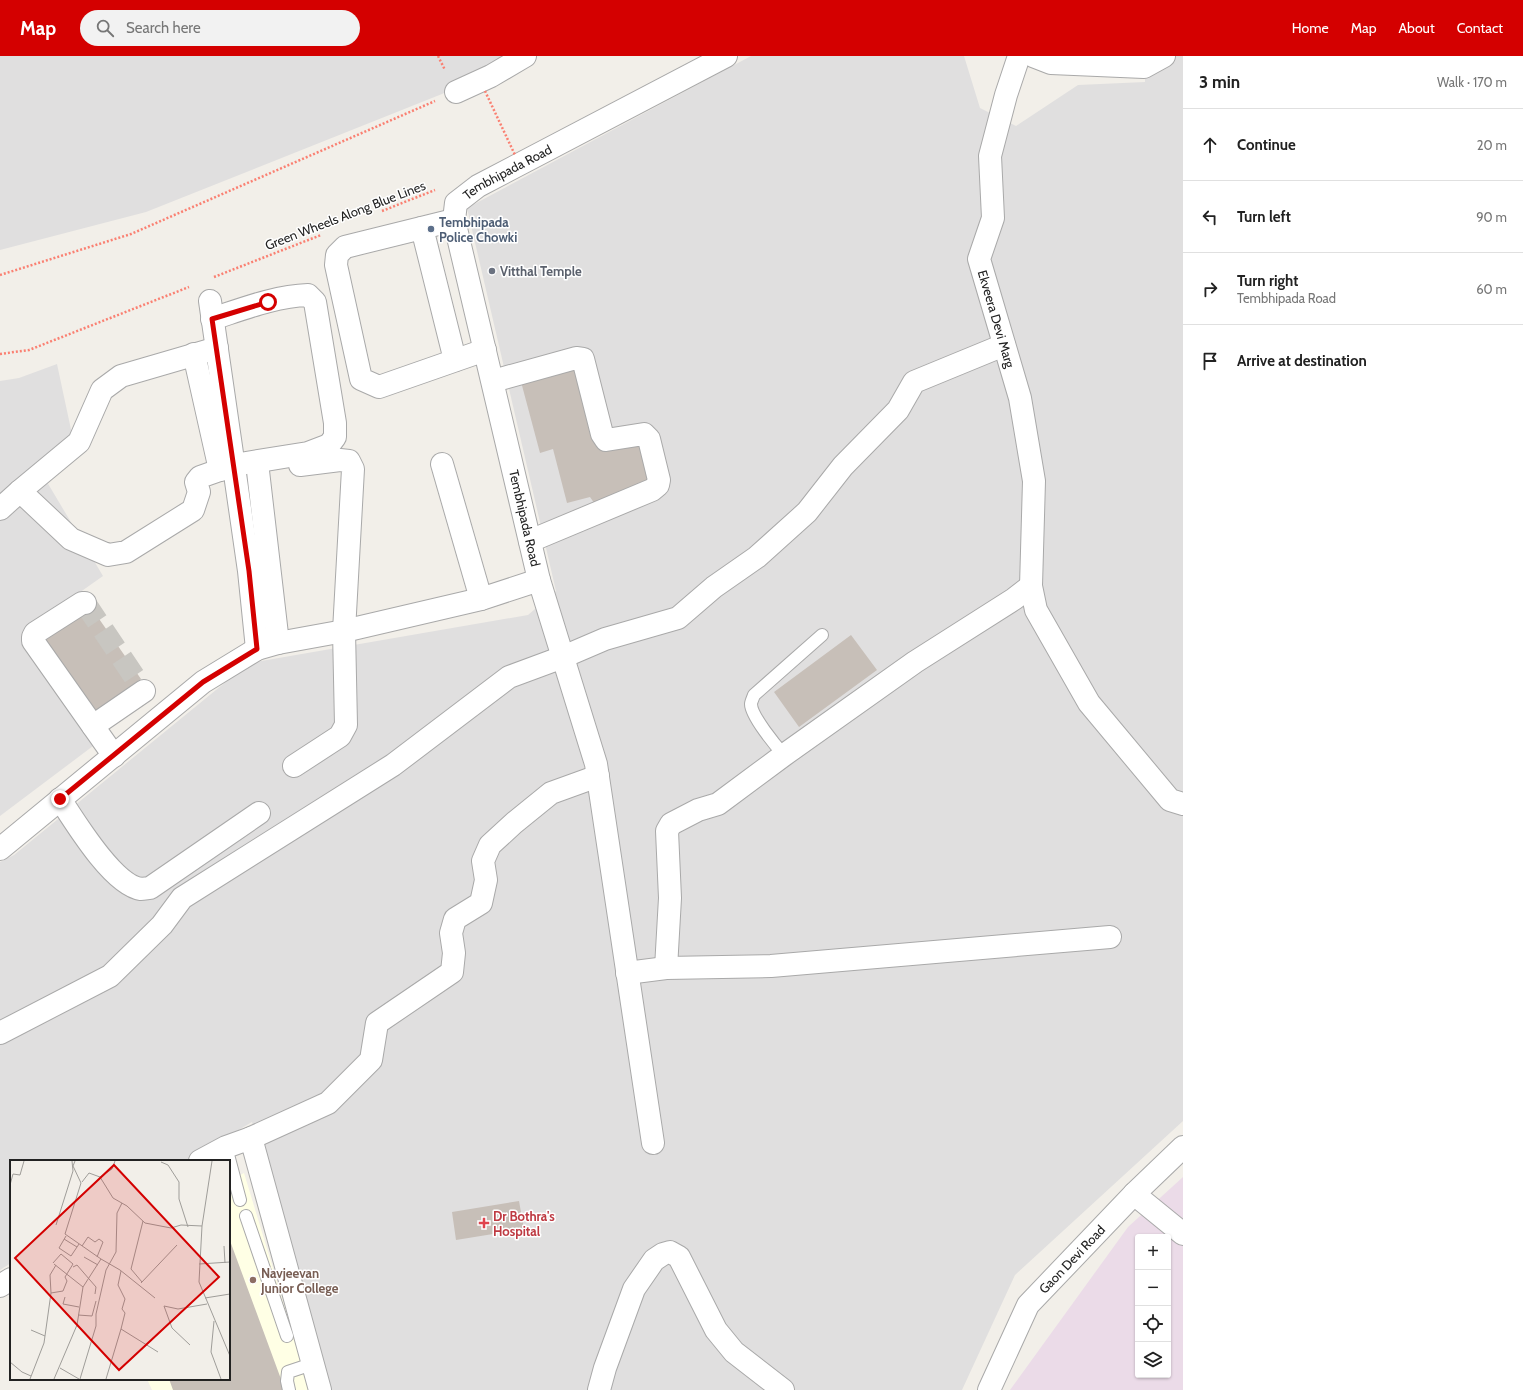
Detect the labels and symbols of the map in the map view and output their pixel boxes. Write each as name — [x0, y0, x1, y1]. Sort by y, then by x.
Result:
street label: Tembhipada Road — [460, 141, 554, 203]
street label: Green Wheels Along Blue Lines — [263, 177, 428, 253]
place label: Tembhipada Police Chowki — [439, 214, 517, 245]
marker: Tembhipada Police Chowki — [426, 224, 436, 234]
place label: Vitthal Temple — [500, 263, 582, 279]
marker: Vitthal Temple — [487, 266, 497, 276]
street label: Ekveera Devi Marg — [975, 268, 1019, 370]
route start — [259, 293, 277, 311]
street label: Tembhipada Road — [506, 468, 544, 568]
route end — [51, 790, 69, 808]
inset map — [10, 1160, 230, 1380]
place label: Dr Bothra's Hospital — [493, 1208, 555, 1239]
marker: Dr Bothra's Hospital — [478, 1217, 490, 1229]
street label: Gaon Devi Road — [1035, 1221, 1108, 1297]
place label: Navjeevan Junior College — [260, 1265, 339, 1296]
marker: Navjeevan Junior College — [248, 1275, 258, 1285]

